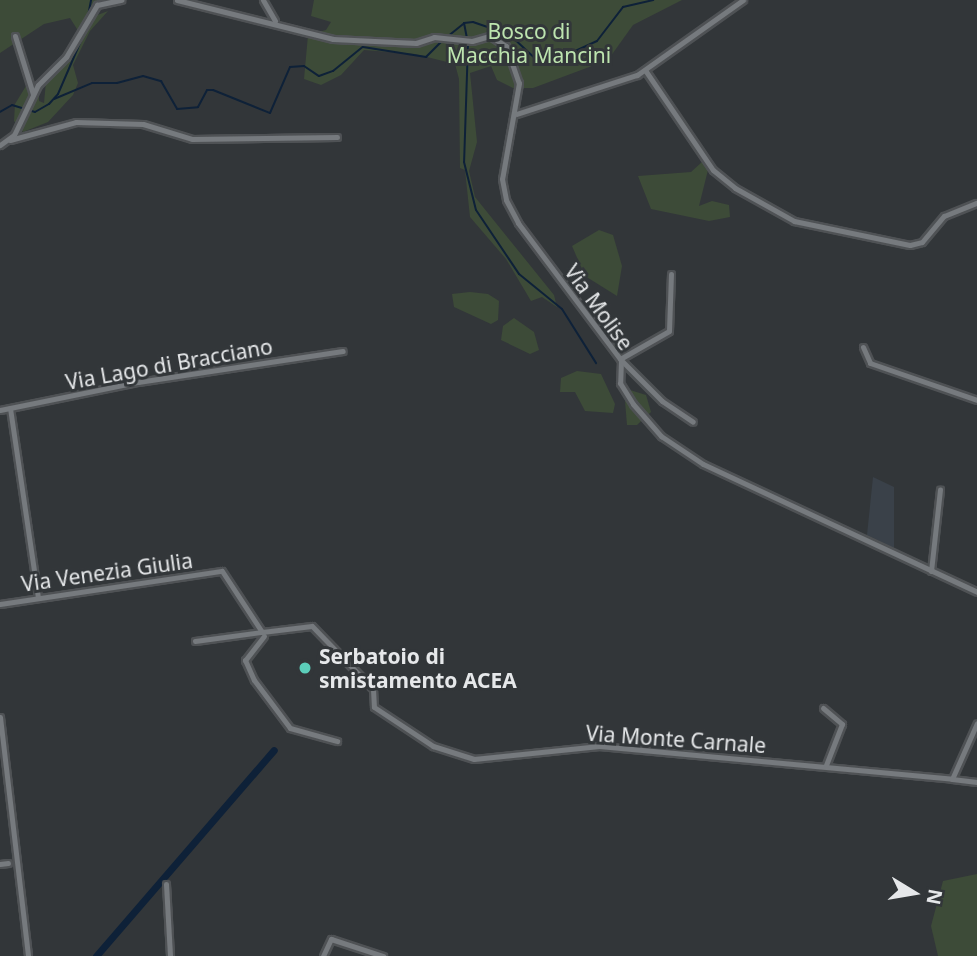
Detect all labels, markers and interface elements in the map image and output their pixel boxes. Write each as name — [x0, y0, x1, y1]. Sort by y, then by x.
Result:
park label: Bosco di Macchia Mancini — [447, 18, 611, 68]
street label: Via Molise — [559, 259, 639, 355]
street label: Via Lago di Bracciano — [64, 333, 274, 395]
street label: Via Venezia Giulia — [20, 548, 194, 596]
place label: Serbatoio di smistamento ACEA — [319, 643, 517, 693]
marker: Serbatoio di smistamento ACEA — [297, 660, 313, 676]
street label: Via Monte Carnale — [585, 720, 767, 758]
north arrow — [879, 858, 949, 928]
text: N — [920, 887, 949, 907]

